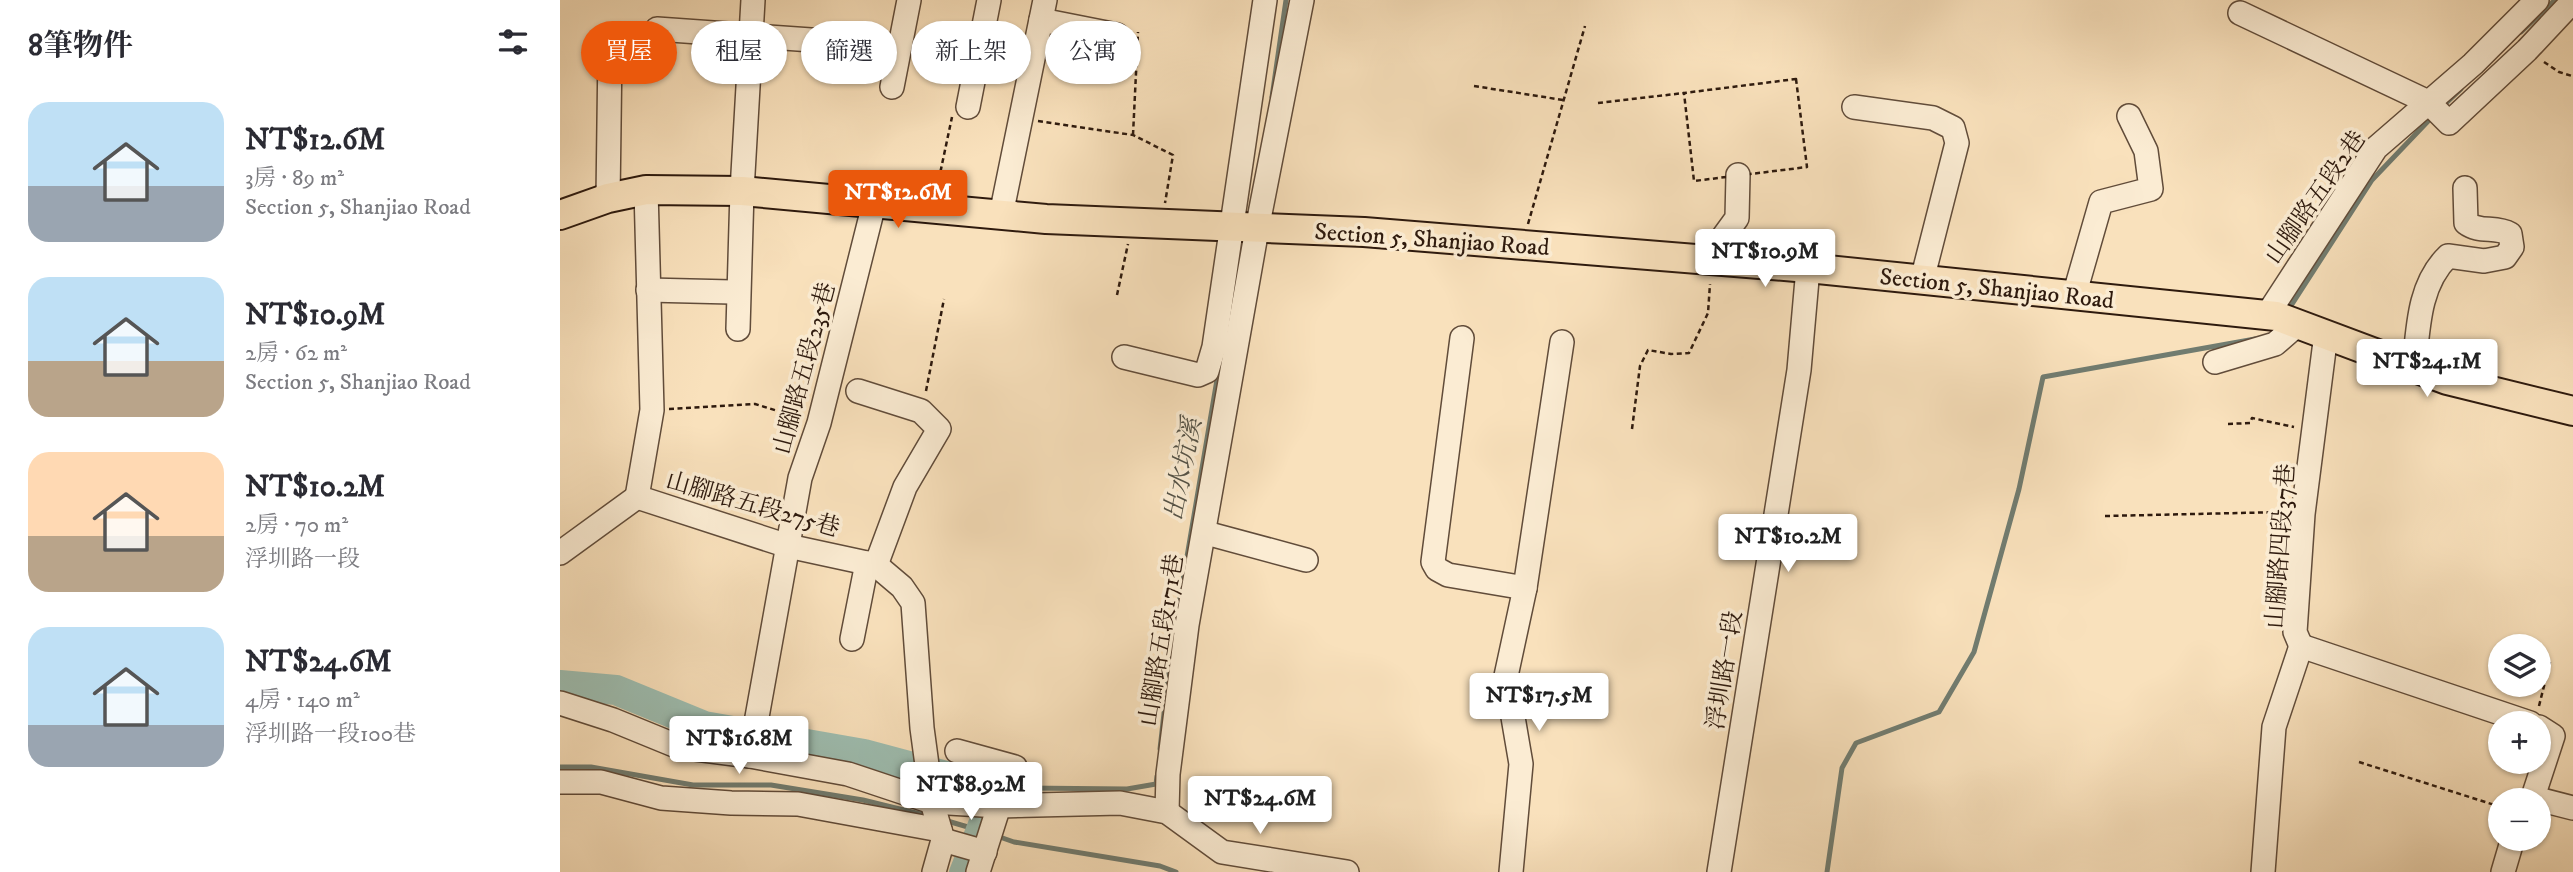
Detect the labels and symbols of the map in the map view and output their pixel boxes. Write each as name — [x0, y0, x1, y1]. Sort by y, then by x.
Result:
street label: 山腳路五段2巷 — [2259, 125, 2373, 270]
pin: NT$12.6M — [826, 170, 970, 230]
street label: Section 5, Shanjiao Road — [1313, 217, 1550, 263]
pin: NT$10.9M — [1693, 230, 1837, 289]
street label: Section 5, Shanjiao Road — [1878, 262, 2116, 316]
street label: 山腳路五段235巷 — [768, 279, 842, 457]
pin: NT$24.1M — [2355, 340, 2499, 399]
water label: 出水坑溪 — [1157, 412, 1210, 523]
street label: 山腳路四段37巷 — [2260, 462, 2302, 630]
street label: 山腳路五段275巷 — [662, 466, 843, 544]
pin: NT$10.2M — [1716, 514, 1860, 574]
street label: 山腳路五段171巷 — [1134, 552, 1190, 729]
street label: 浮圳路一段 — [1701, 609, 1749, 732]
pin: NT$17.5M — [1467, 674, 1611, 733]
pin: NT$16.8M — [667, 716, 811, 776]
pin: NT$8.92M — [899, 762, 1043, 822]
pin: NT$24.6M — [1188, 776, 1332, 836]

